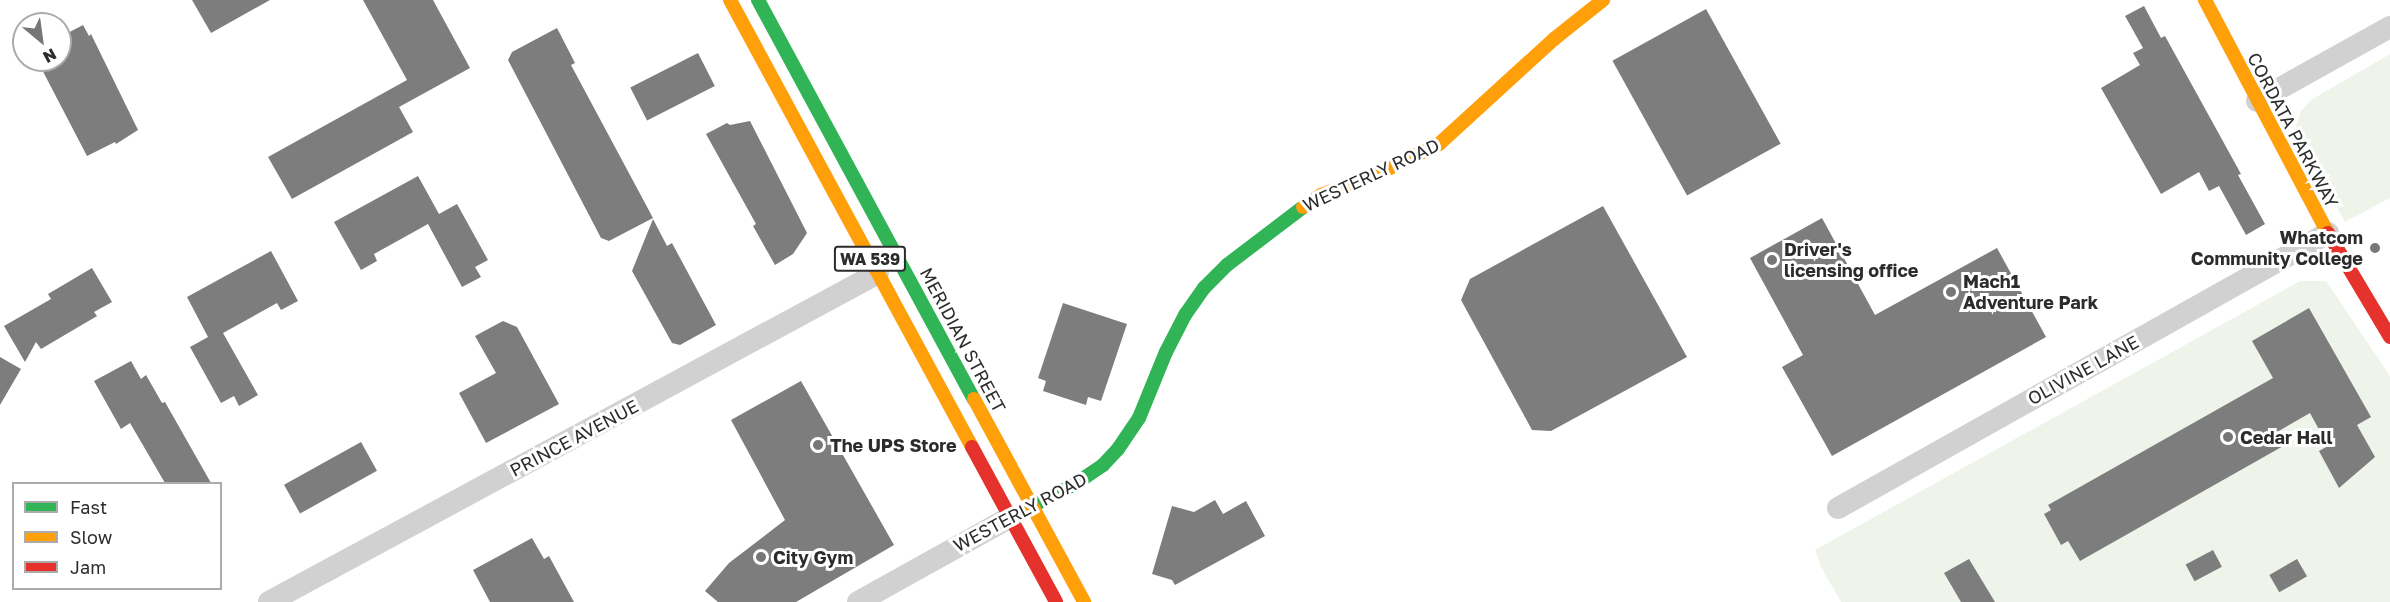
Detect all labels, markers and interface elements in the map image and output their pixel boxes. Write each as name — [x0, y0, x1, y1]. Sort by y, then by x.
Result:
north arrow — [12, 12, 72, 72]
text: N — [40, 44, 60, 68]
street label: CORDATA PARKWAY — [2243, 49, 2343, 211]
street label: WESTERLY ROAD — [1299, 134, 1443, 216]
place label: Whatcom Community College — [2191, 227, 2363, 270]
place label: Driver's licensing office — [1784, 239, 1918, 282]
marker: Whatcom Community College — [2368, 241, 2382, 255]
road number: WA 539 — [832, 246, 908, 272]
marker: Driver's licensing office — [1765, 253, 1779, 267]
street label: MERIDIAN STREET — [916, 264, 1010, 416]
place label: Mach1 Adventure Park — [1963, 271, 2098, 314]
marker: Mach1 Adventure Park — [1944, 285, 1958, 299]
street label: OLIVINE LANE — [2024, 331, 2142, 409]
street label: PRINCE AVENUE — [506, 395, 642, 481]
place label: Cedar Hall — [2240, 426, 2333, 448]
marker: Cedar Hall — [2221, 430, 2235, 444]
place label: The UPS Store — [830, 434, 957, 456]
marker: The UPS Store — [811, 438, 825, 452]
street label: WESTERLY ROAD — [950, 468, 1090, 556]
legend — [12, 482, 222, 590]
text: Fast — [70, 496, 107, 518]
text: Slow — [70, 526, 112, 548]
place label: City Gym — [773, 546, 853, 568]
marker: City Gym — [754, 550, 768, 564]
text: Jam — [70, 556, 106, 578]

